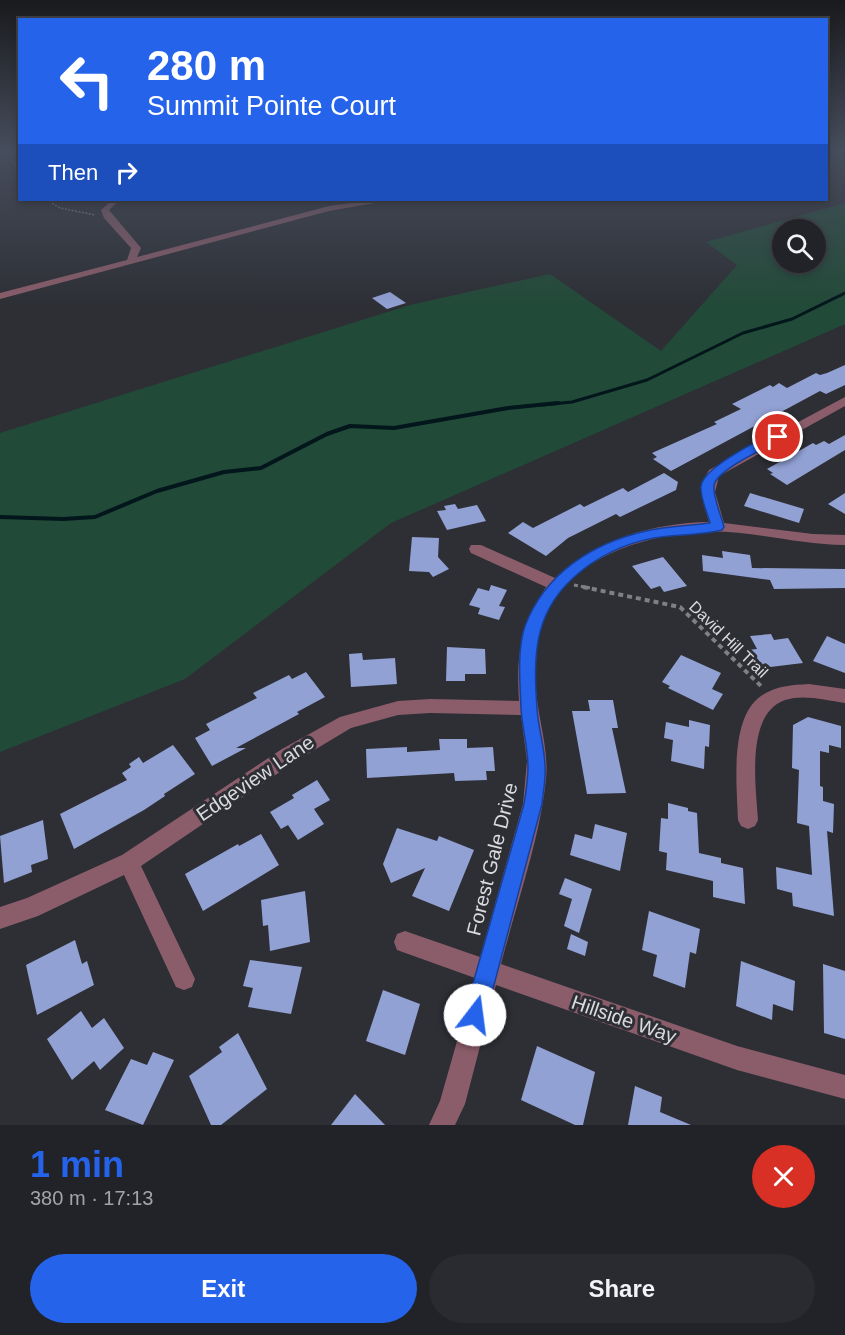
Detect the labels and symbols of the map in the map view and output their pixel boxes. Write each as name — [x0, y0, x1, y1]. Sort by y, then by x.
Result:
pin — [752, 411, 803, 462]
street label: David Hill Trail — [686, 598, 771, 681]
street label: Edgeview Lane — [192, 731, 318, 825]
street label: Forest Gale Drive — [462, 780, 522, 938]
position arrow — [443, 983, 507, 1047]
street label: Hillside Way — [569, 991, 679, 1047]

